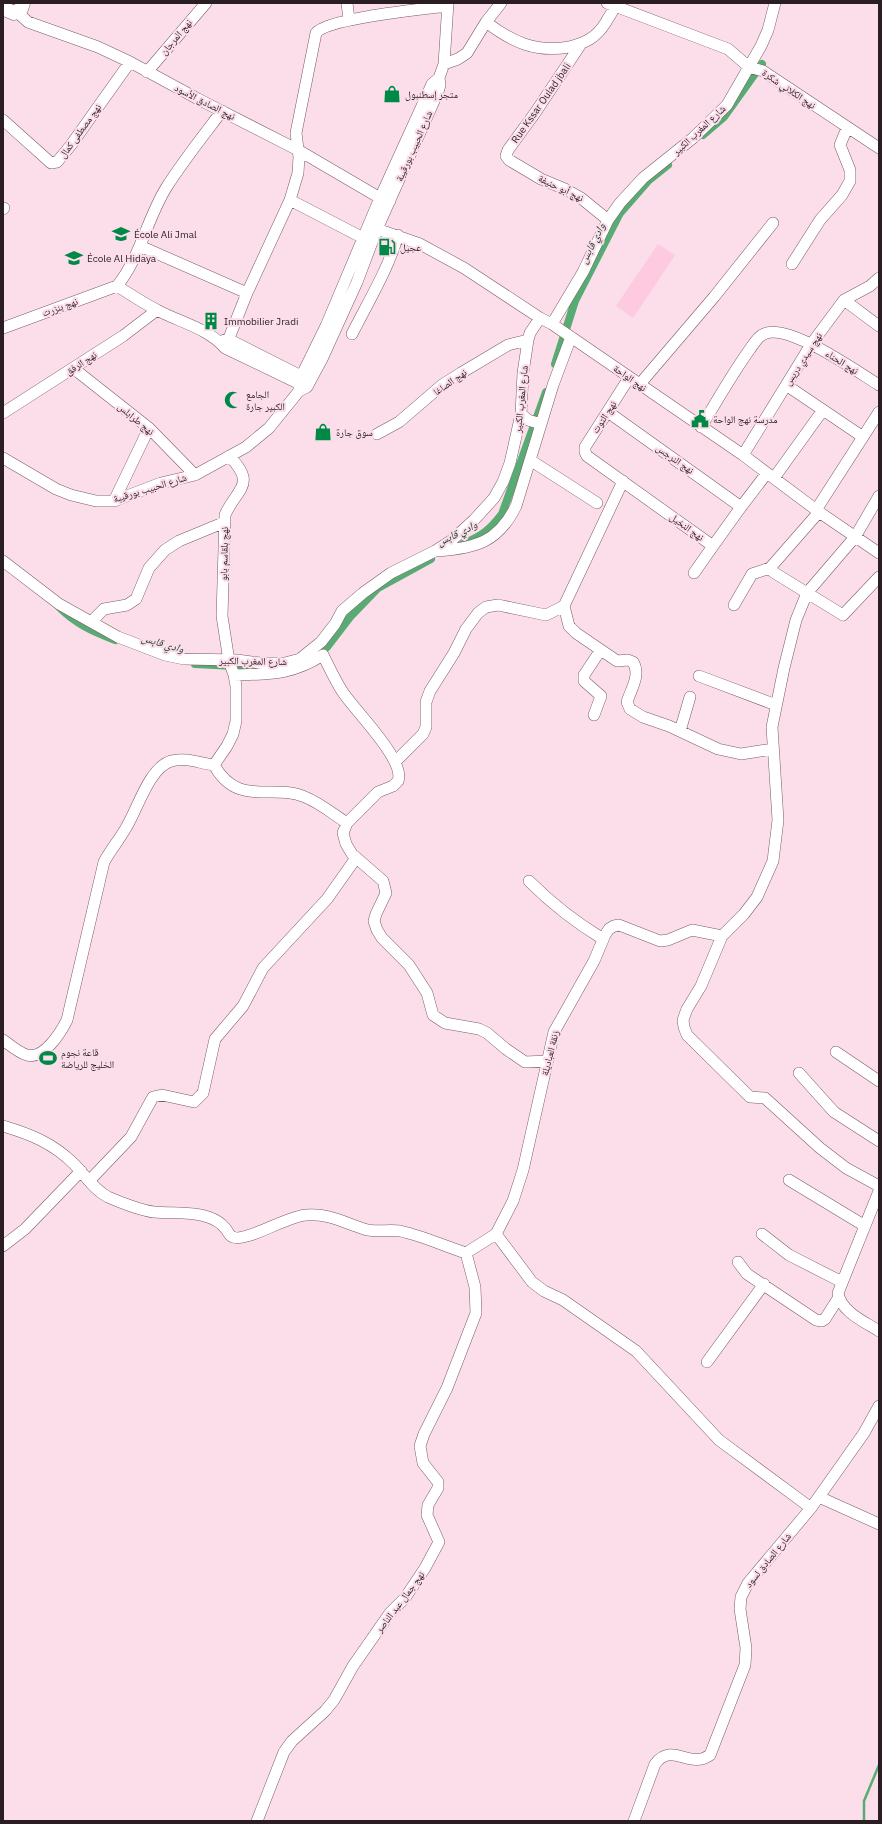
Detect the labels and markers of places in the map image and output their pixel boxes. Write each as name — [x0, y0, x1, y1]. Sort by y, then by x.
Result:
shop icon: متجر إسطنبول — [382, 84, 402, 104]
place label: متجر إسطنبول — [405, 88, 458, 101]
school or university icon: École Ali Jmal — [111, 224, 131, 244]
place label: École Ali Jmal — [134, 228, 197, 241]
fuel station icon: عجيل — [377, 237, 397, 257]
place label: عجيل — [400, 241, 421, 254]
school or university icon: École Al Hidaya — [64, 248, 84, 268]
place label: École Al Hidaya — [87, 252, 157, 265]
building icon: Immobilier Jradi — [201, 311, 221, 331]
place label: Immobilier Jradi — [224, 315, 298, 328]
place label: الجامع الكبير جارة — [246, 388, 285, 413]
mosque icon: الجامع الكبير جارة — [223, 390, 243, 410]
public building icon: مدرسة نهج الواحة — [690, 409, 710, 429]
place label: مدرسة نهج الواحة — [713, 413, 778, 426]
shop icon: سوق جارة — [313, 422, 333, 442]
place label: سوق جارة — [336, 426, 373, 439]
place label: قاعة نجوم الخليج للرياضة — [61, 1046, 114, 1071]
sports icon: قاعة نجوم الخليج للرياضة — [38, 1048, 58, 1068]

